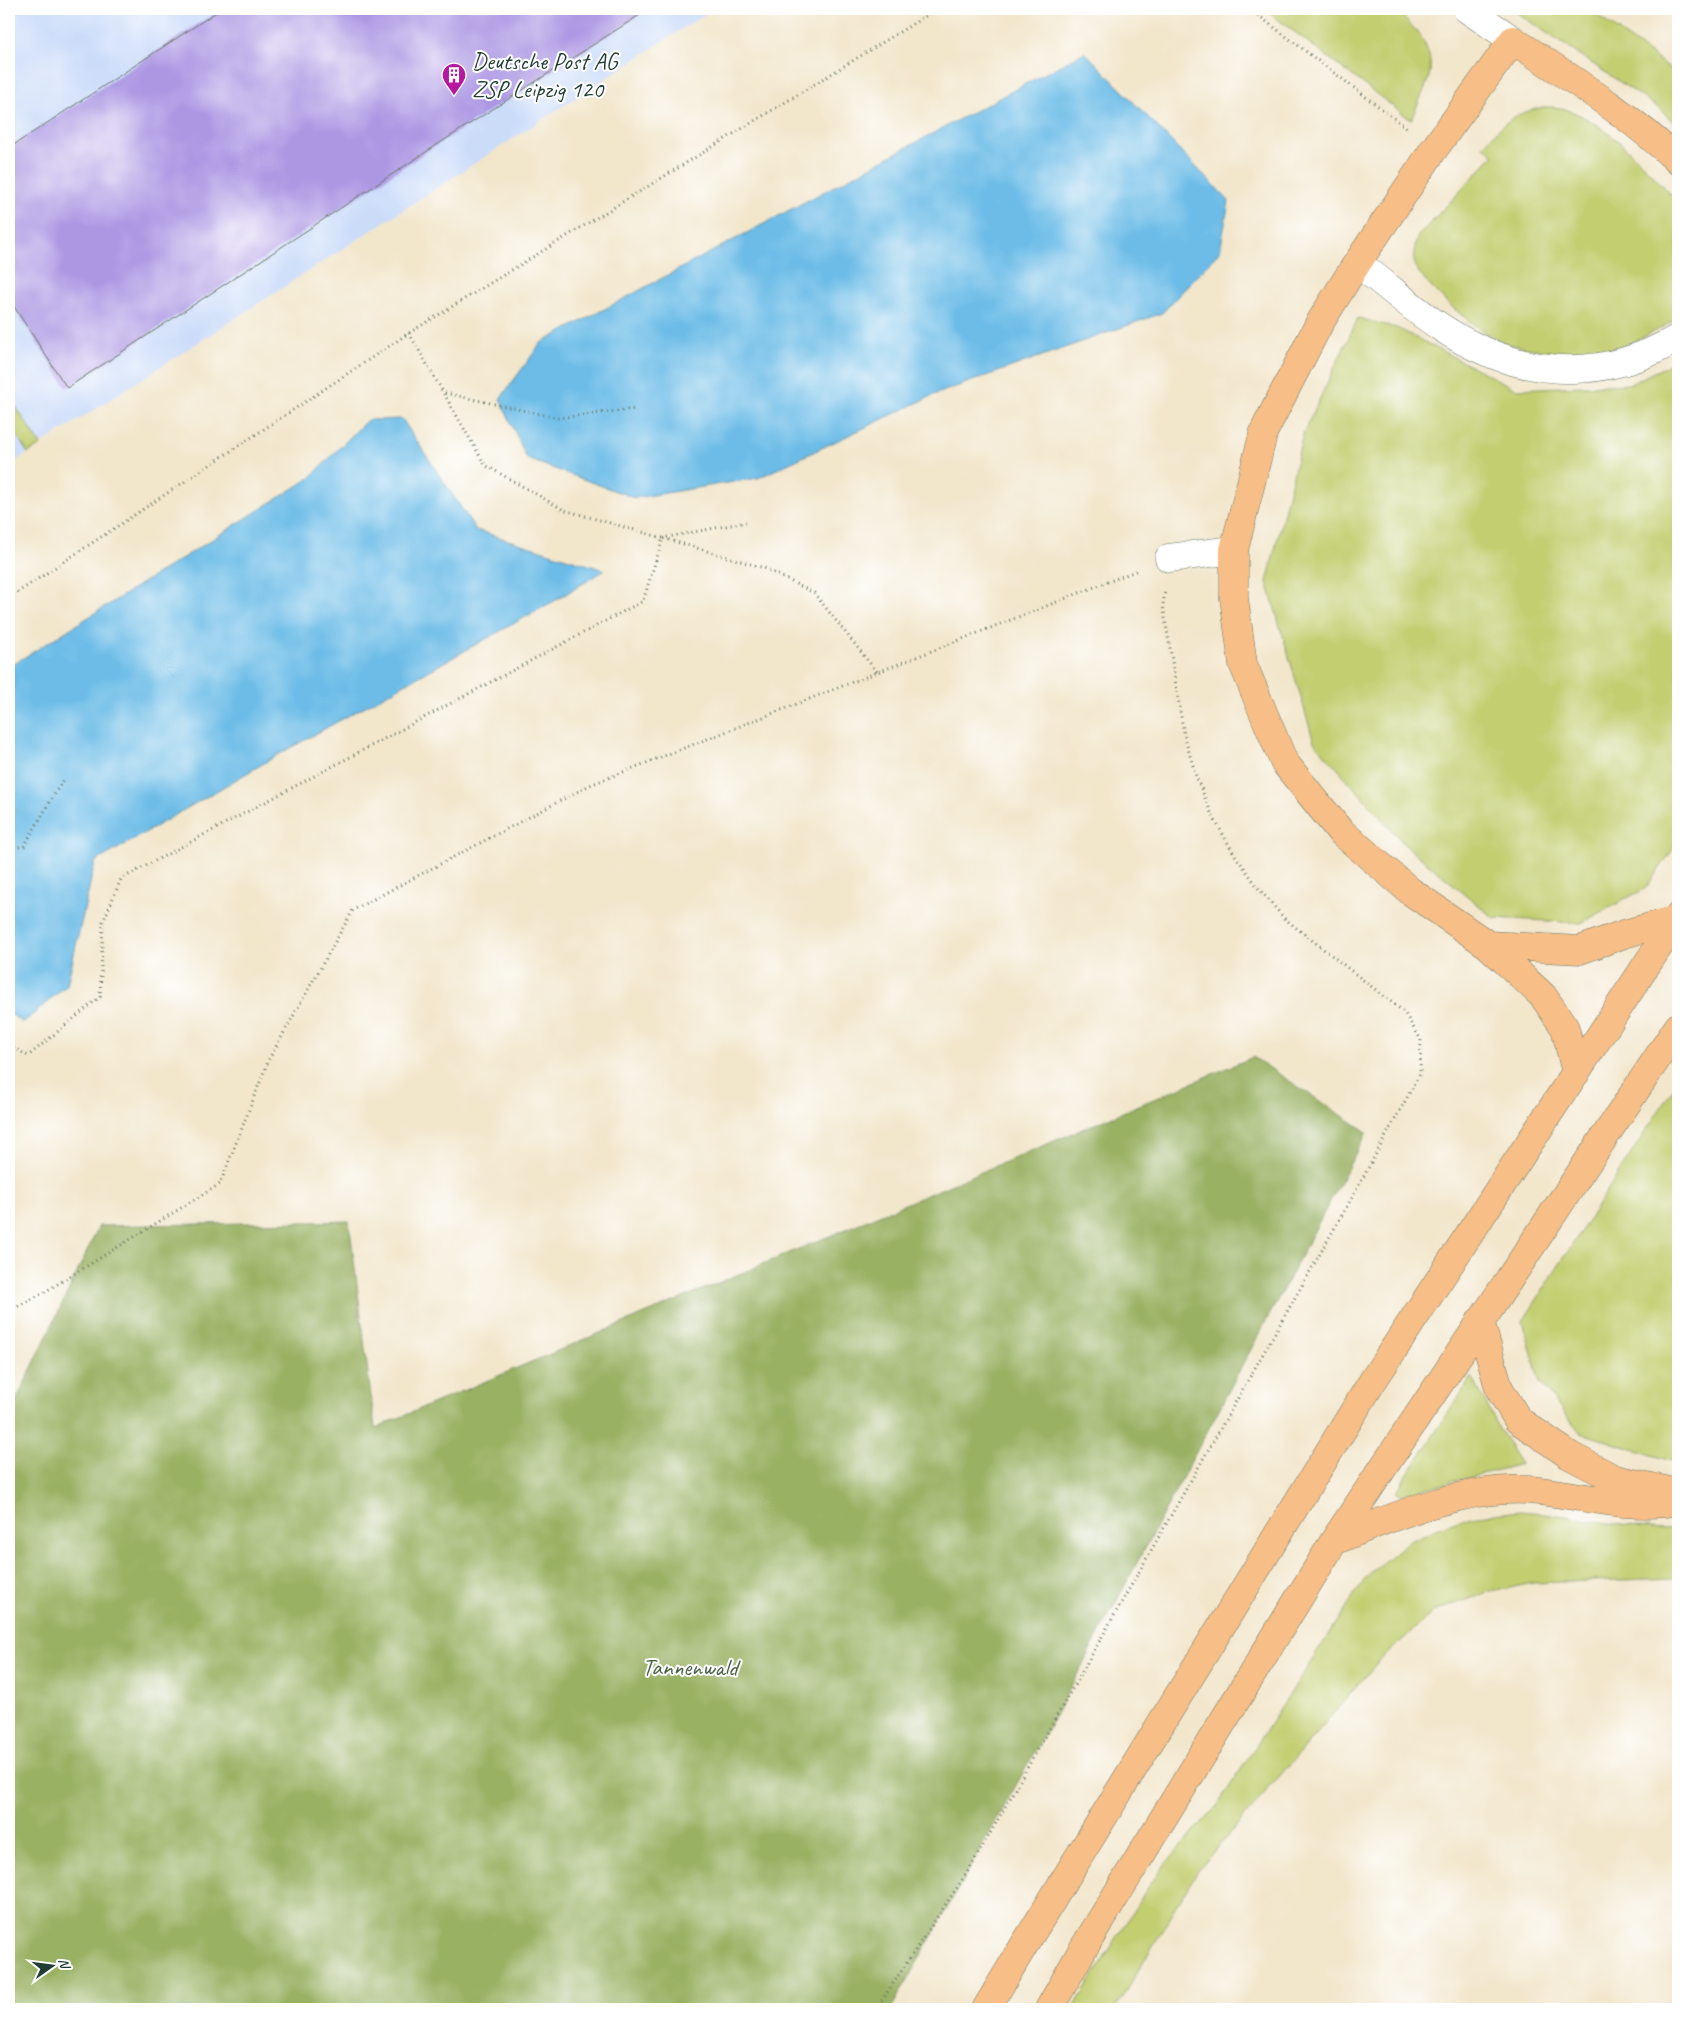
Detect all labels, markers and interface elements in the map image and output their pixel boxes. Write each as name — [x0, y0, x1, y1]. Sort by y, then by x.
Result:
place label: Deutsche Post AG ZSP Leipzig 120 — [472, 46, 619, 104]
building icon: Deutsche Post AG ZSP Leipzig 120 — [441, 62, 467, 96]
park label: Tannenwald — [642, 1652, 741, 1682]
north arrow — [28, 1940, 78, 1990]
text: N — [55, 1957, 74, 1971]

